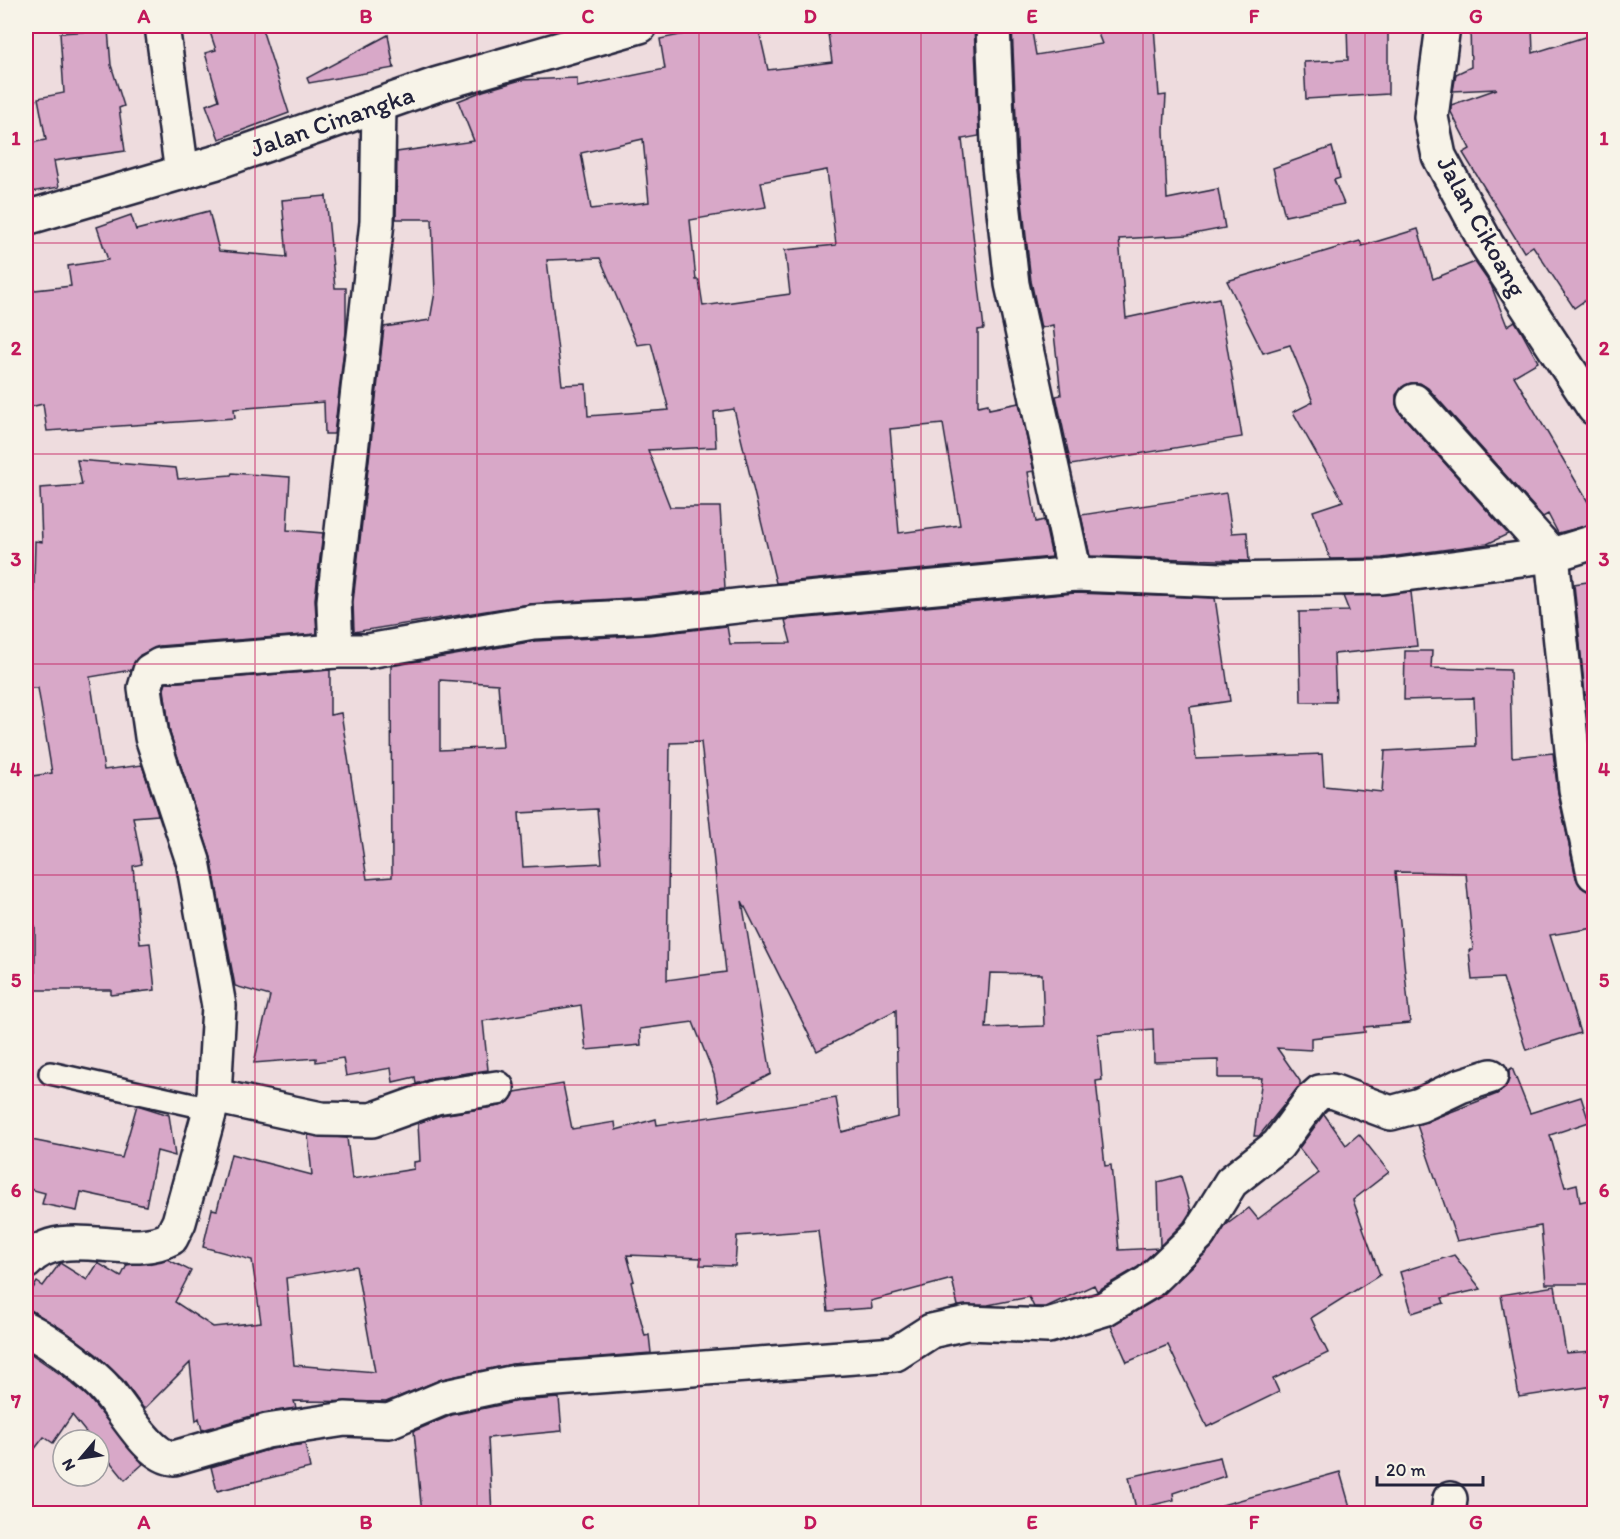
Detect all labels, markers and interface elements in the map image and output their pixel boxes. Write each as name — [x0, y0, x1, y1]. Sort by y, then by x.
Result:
text: A — [137, 4, 151, 28]
text: B — [360, 4, 373, 28]
text: C — [582, 4, 595, 28]
text: D — [803, 4, 817, 28]
text: E — [1026, 4, 1038, 28]
text: F — [1249, 4, 1260, 28]
text: G — [1469, 4, 1483, 28]
street label: Jalan Cinangka — [246, 78, 418, 164]
text: 1 — [11, 126, 21, 150]
text: 1 — [1599, 126, 1609, 150]
street label: Jalan Cikoang — [1430, 150, 1534, 303]
text: 2 — [11, 336, 22, 360]
text: 2 — [1599, 336, 1610, 360]
text: 3 — [11, 547, 22, 571]
text: 3 — [1599, 547, 1610, 571]
text: 4 — [10, 757, 22, 781]
text: 4 — [1598, 757, 1610, 781]
text: 5 — [11, 968, 22, 992]
text: 5 — [1599, 968, 1610, 992]
text: 6 — [11, 1178, 22, 1202]
text: 6 — [1599, 1178, 1610, 1202]
text: 7 — [10, 1389, 21, 1413]
text: 7 — [1598, 1389, 1609, 1413]
north arrow — [51, 1428, 111, 1488]
scale bar — [1377, 1449, 1484, 1487]
text: N — [57, 1456, 79, 1474]
text: 20 m — [1386, 1459, 1426, 1481]
text: A — [137, 1510, 151, 1534]
text: B — [360, 1510, 373, 1534]
text: C — [582, 1510, 595, 1534]
text: D — [803, 1510, 817, 1534]
text: E — [1026, 1510, 1038, 1534]
text: F — [1249, 1510, 1260, 1534]
text: G — [1469, 1510, 1483, 1534]

